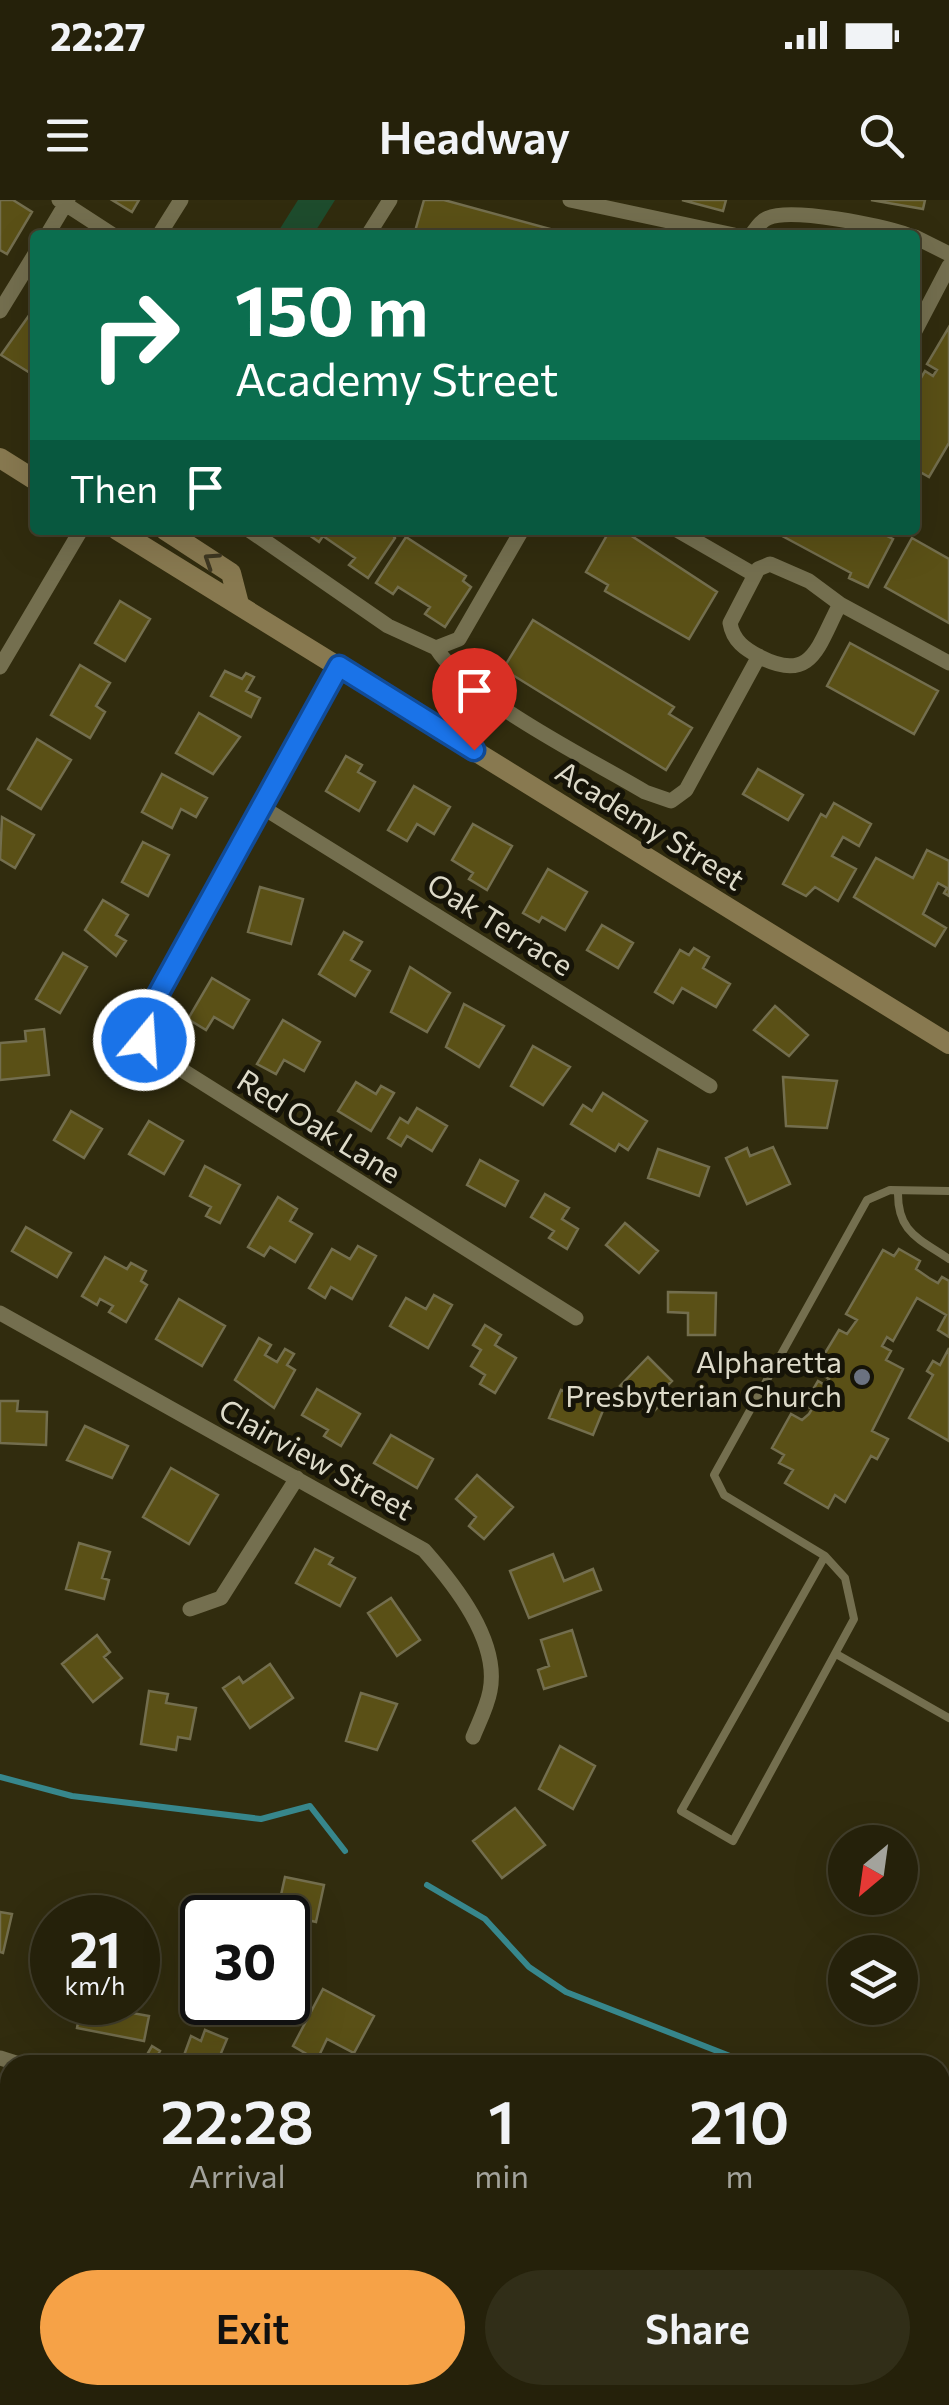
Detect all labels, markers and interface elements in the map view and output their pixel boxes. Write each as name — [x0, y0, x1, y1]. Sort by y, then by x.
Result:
text: 22:27 — [50, 12, 146, 59]
icon: menu — [40, 108, 95, 163]
text: Headway — [379, 108, 570, 163]
icon: search — [854, 108, 909, 163]
text: 150 m — [235, 265, 428, 350]
icon: right — [70, 270, 200, 400]
text: Academy Street — [235, 350, 558, 405]
icon: arrive — [178, 460, 233, 515]
text: Then — [70, 464, 158, 511]
one-way arrow — [204, 554, 222, 573]
pin — [432, 648, 517, 751]
icon: arrive — [447, 663, 502, 718]
street label: Academy Street — [550, 751, 752, 897]
street label: Oak Terrace — [421, 864, 581, 982]
position arrow — [92, 988, 196, 1092]
street label: Red Oak Lane — [231, 1060, 409, 1190]
place label: Alpharetta Presbyterian Church — [565, 1342, 842, 1413]
marker: Alpharetta Presbyterian Church — [851, 1366, 873, 1388]
street label: Clairview Street — [213, 1389, 421, 1527]
north arrow — [828, 1825, 918, 1915]
map controls — [828, 1825, 918, 2025]
speed limit sign: 30 — [180, 1895, 310, 2025]
text: 21 — [69, 1917, 121, 1978]
button: layers — [828, 1935, 918, 2025]
text: km/h — [65, 1970, 125, 2000]
text: 22:28 — [160, 2083, 314, 2156]
text: 1 — [488, 2083, 515, 2156]
text: 210 — [689, 2083, 789, 2156]
text: Arrival — [189, 2155, 286, 2195]
text: min — [474, 2155, 529, 2195]
text: m — [725, 2155, 753, 2195]
button: Exit — [40, 2270, 465, 2385]
button: Share — [485, 2270, 910, 2385]

